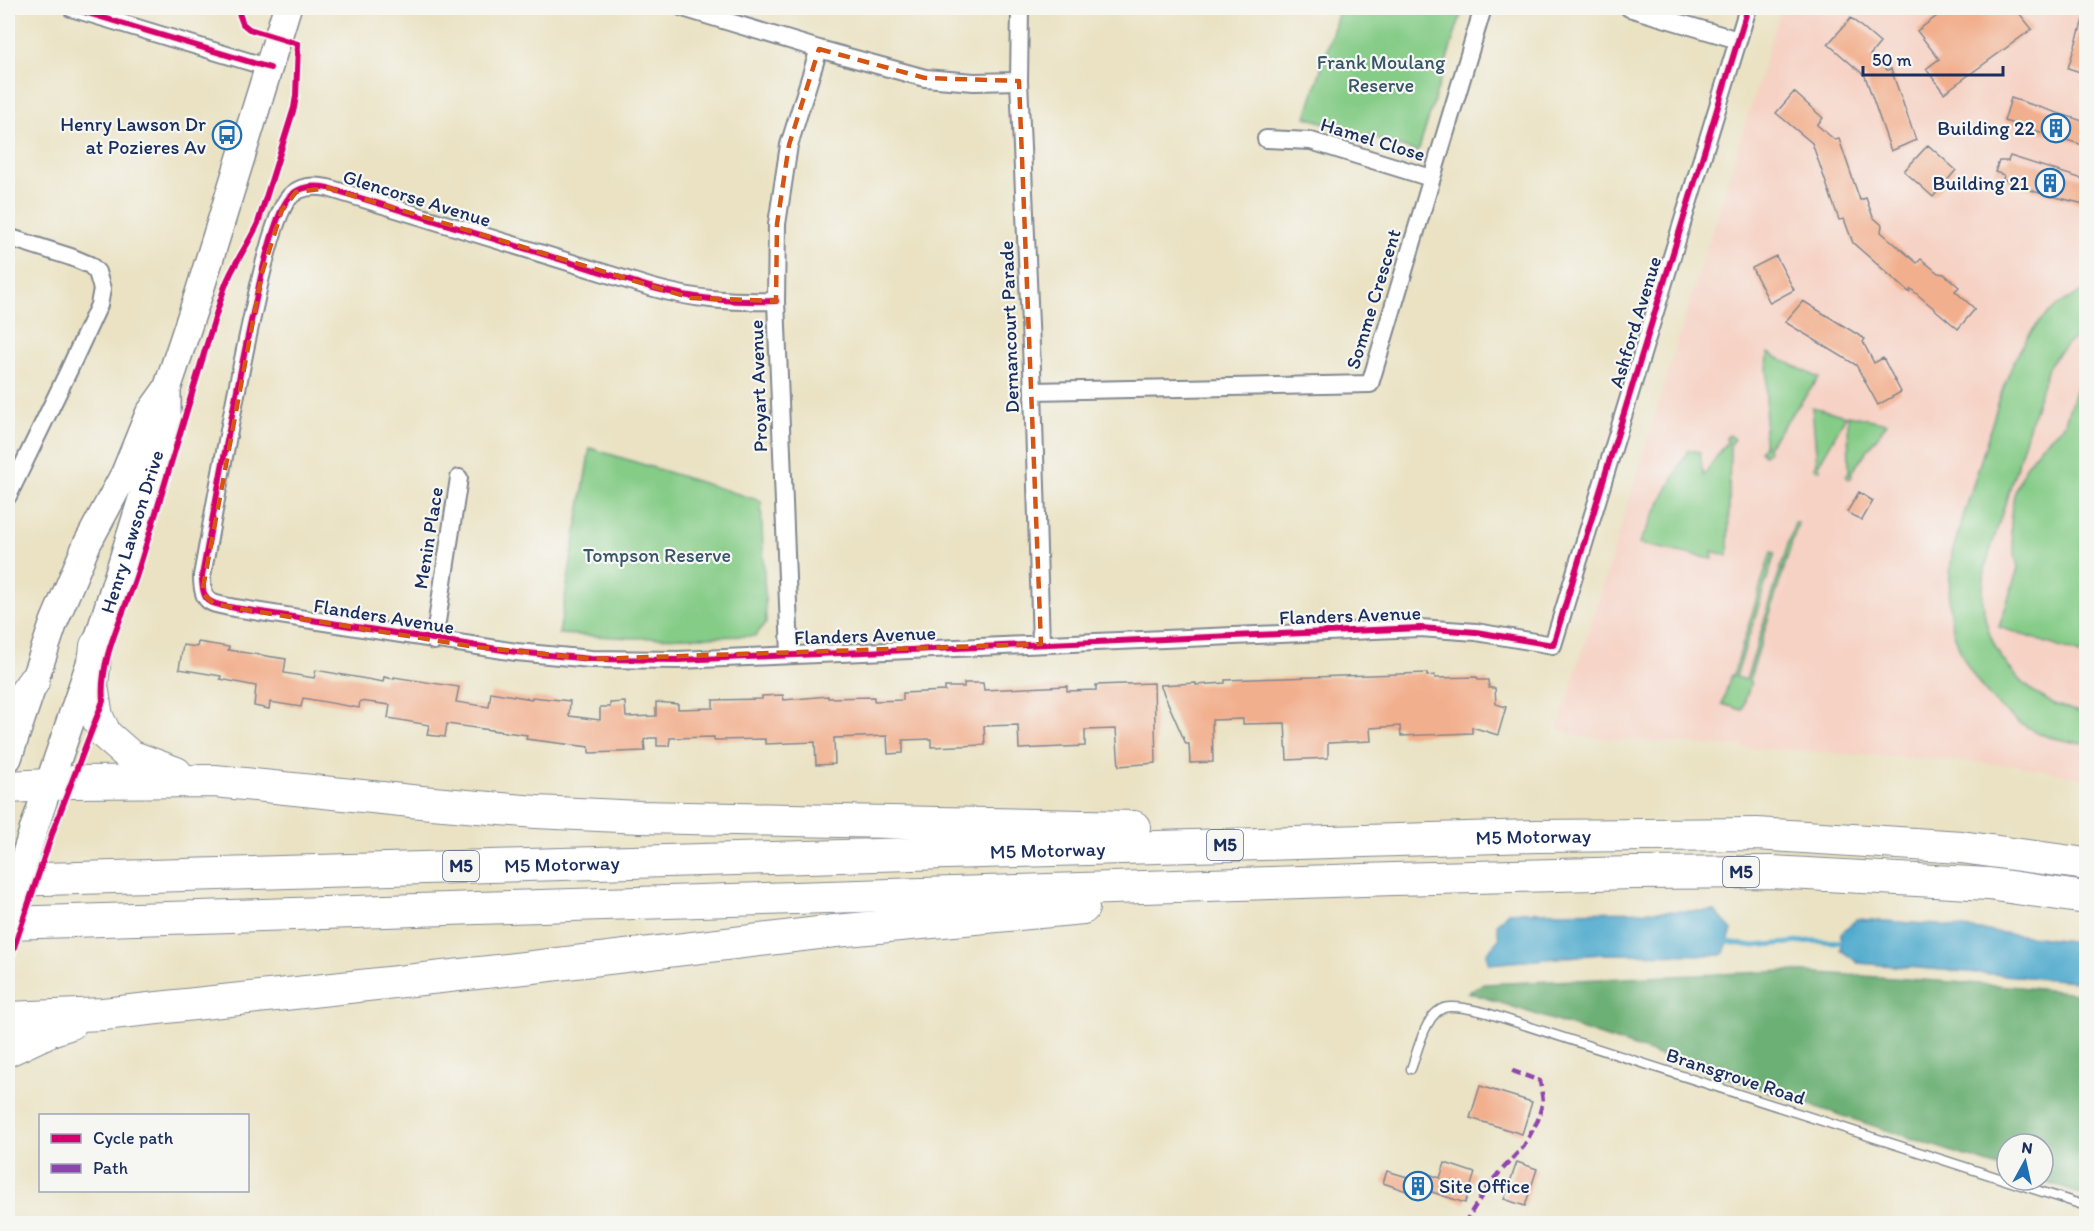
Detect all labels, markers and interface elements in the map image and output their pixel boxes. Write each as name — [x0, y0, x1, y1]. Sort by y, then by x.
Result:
scale bar — [1863, 39, 2002, 77]
text: 50 m — [1872, 49, 1912, 71]
park label: Frank Moulang Reserve — [1317, 50, 1446, 97]
place label: Henry Lawson Dr at Pozieres Av — [60, 112, 206, 159]
street label: Hamel Close — [1318, 112, 1428, 166]
building icon: Building 22 — [2040, 112, 2072, 144]
place label: Building 22 — [1937, 116, 2035, 140]
bus stop icon: Henry Lawson Dr at Pozieres Av — [211, 119, 243, 151]
street label: Glencorse Avenue — [340, 164, 494, 232]
building icon: Building 21 — [2034, 167, 2066, 199]
place label: Building 21 — [1933, 171, 2029, 195]
street label: Somme Crescent — [1340, 226, 1406, 372]
street label: Dernancourt Parade — [994, 240, 1024, 414]
street label: Ashford Avenue — [1604, 253, 1666, 391]
street label: Proyart Avenue — [744, 319, 772, 453]
street label: Henry Lawson Drive — [95, 447, 169, 616]
street label: Menin Place — [408, 485, 448, 591]
park label: Tompson Reserve — [583, 543, 731, 567]
street label: Flanders Avenue — [312, 593, 456, 639]
street label: Flanders Avenue — [1278, 601, 1422, 629]
street label: Flanders Avenue — [793, 621, 937, 649]
street label: M5 Motorway — [1475, 824, 1592, 850]
road number: M5 — [1207, 830, 1243, 860]
street label: M5 Motorway — [989, 836, 1106, 864]
street label: M5 Motorway — [504, 850, 621, 878]
road number: M5 — [443, 851, 479, 881]
road number: M5 — [1723, 857, 1759, 887]
street label: Bransgrove Road — [1663, 1042, 1809, 1110]
legend — [39, 1114, 249, 1192]
text: Cycle path — [93, 1127, 174, 1149]
north arrow — [1995, 1132, 2055, 1192]
text: N — [2020, 1137, 2034, 1158]
text: Path — [93, 1157, 128, 1179]
building icon: Site Office — [1402, 1170, 1434, 1202]
place label: Site Office — [1439, 1174, 1530, 1198]

